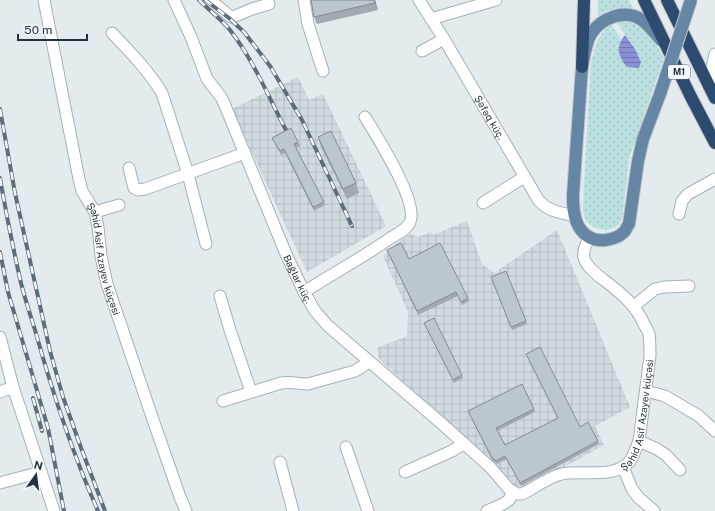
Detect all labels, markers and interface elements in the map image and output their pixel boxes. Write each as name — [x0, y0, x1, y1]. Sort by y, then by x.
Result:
scale bar — [18, 16, 87, 42]
text: 50 m — [24, 23, 52, 37]
road number: M1 — [668, 65, 690, 79]
street label: Şəfəq küç. — [472, 93, 507, 141]
street label: Şəhid Asif Azayev küçəsi — [85, 200, 123, 316]
street label: Bağlar küç. — [281, 253, 315, 305]
street label: Şəhid Asif Azayev küçəsi — [618, 359, 655, 473]
north arrow — [16, 455, 56, 495]
text: N — [33, 458, 44, 472]

